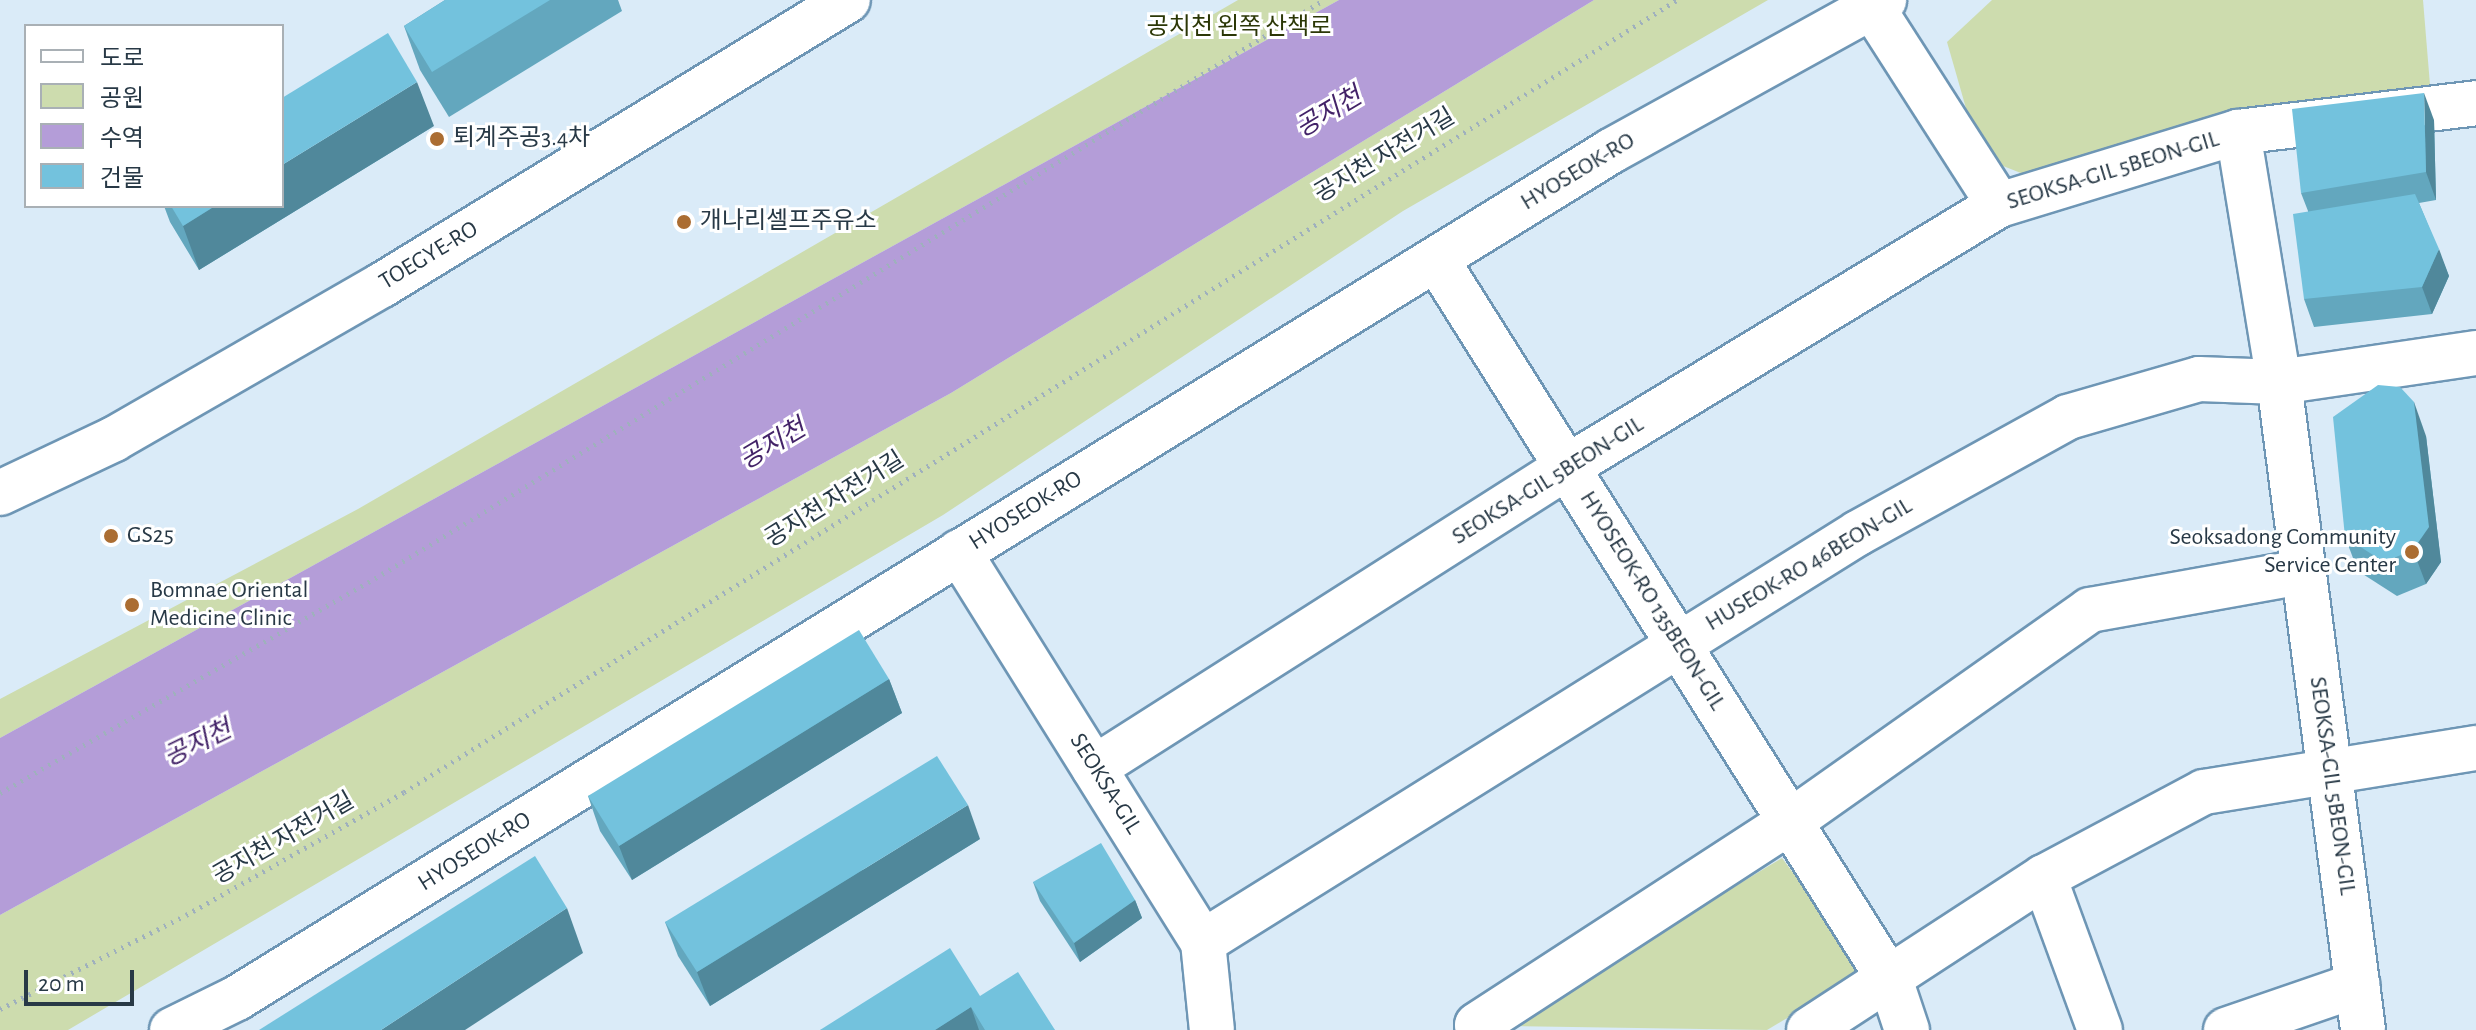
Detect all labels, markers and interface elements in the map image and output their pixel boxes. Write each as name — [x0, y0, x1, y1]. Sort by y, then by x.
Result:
park label: 공치천 왼쪽 산책로 — [1147, 14, 1331, 42]
legend — [24, 24, 284, 208]
text: 도로 — [100, 47, 144, 71]
water label: 공지천 — [1290, 81, 1368, 145]
text: 공원 — [100, 87, 144, 111]
street label: 공지천 자전거길 — [1310, 103, 1460, 209]
place label: 퇴계주공3.4차 — [453, 125, 590, 153]
street label: SEOKSA-GIL 5BEON-GIL — [2003, 125, 2223, 217]
text: 수역 — [100, 127, 144, 151]
street label: HYOSEOK-RO — [1516, 127, 1640, 217]
marker: 퇴계주공3.4차 — [428, 130, 446, 148]
text: 건물 — [100, 167, 144, 191]
place label: 개나리셀프주유소 — [700, 208, 877, 236]
marker: 개나리셀프주유소 — [675, 213, 693, 231]
street label: TOEGYE-RO — [374, 215, 484, 297]
street label: SEOKSA-GIL 5BEON-GIL — [1447, 410, 1649, 552]
water label: 공지천 — [734, 413, 812, 477]
street label: 공지천 자전거길 — [760, 446, 910, 554]
street label: HYOSEOK-RO — [964, 465, 1088, 557]
street label: HYOSEOK-RO 135BEON-GIL — [1573, 486, 1731, 716]
street label: HUSEOK-RO 46BEON-GIL — [1701, 492, 1917, 638]
place label: GS25 — [127, 522, 174, 550]
place label: Seoksadong Community Service Center — [2170, 524, 2396, 580]
marker: GS25 — [102, 527, 120, 545]
marker: Seoksadong Community Service Center — [2403, 543, 2421, 561]
place label: Bomnae Oriental Medicine Clinic — [150, 577, 309, 633]
marker: Bomnae Oriental Medicine Clinic — [121, 594, 143, 616]
street label: SEOKSA-GIL 5BEON-GIL — [2302, 675, 2362, 897]
water label: 공지천 — [159, 714, 237, 774]
street label: SEOKSA-GIL — [1063, 728, 1147, 840]
street label: 공지천 자전거길 — [208, 787, 360, 891]
street label: HYOSEOK-RO — [413, 806, 537, 898]
scale bar — [28, 954, 138, 1004]
text: 20 m — [38, 972, 85, 996]

